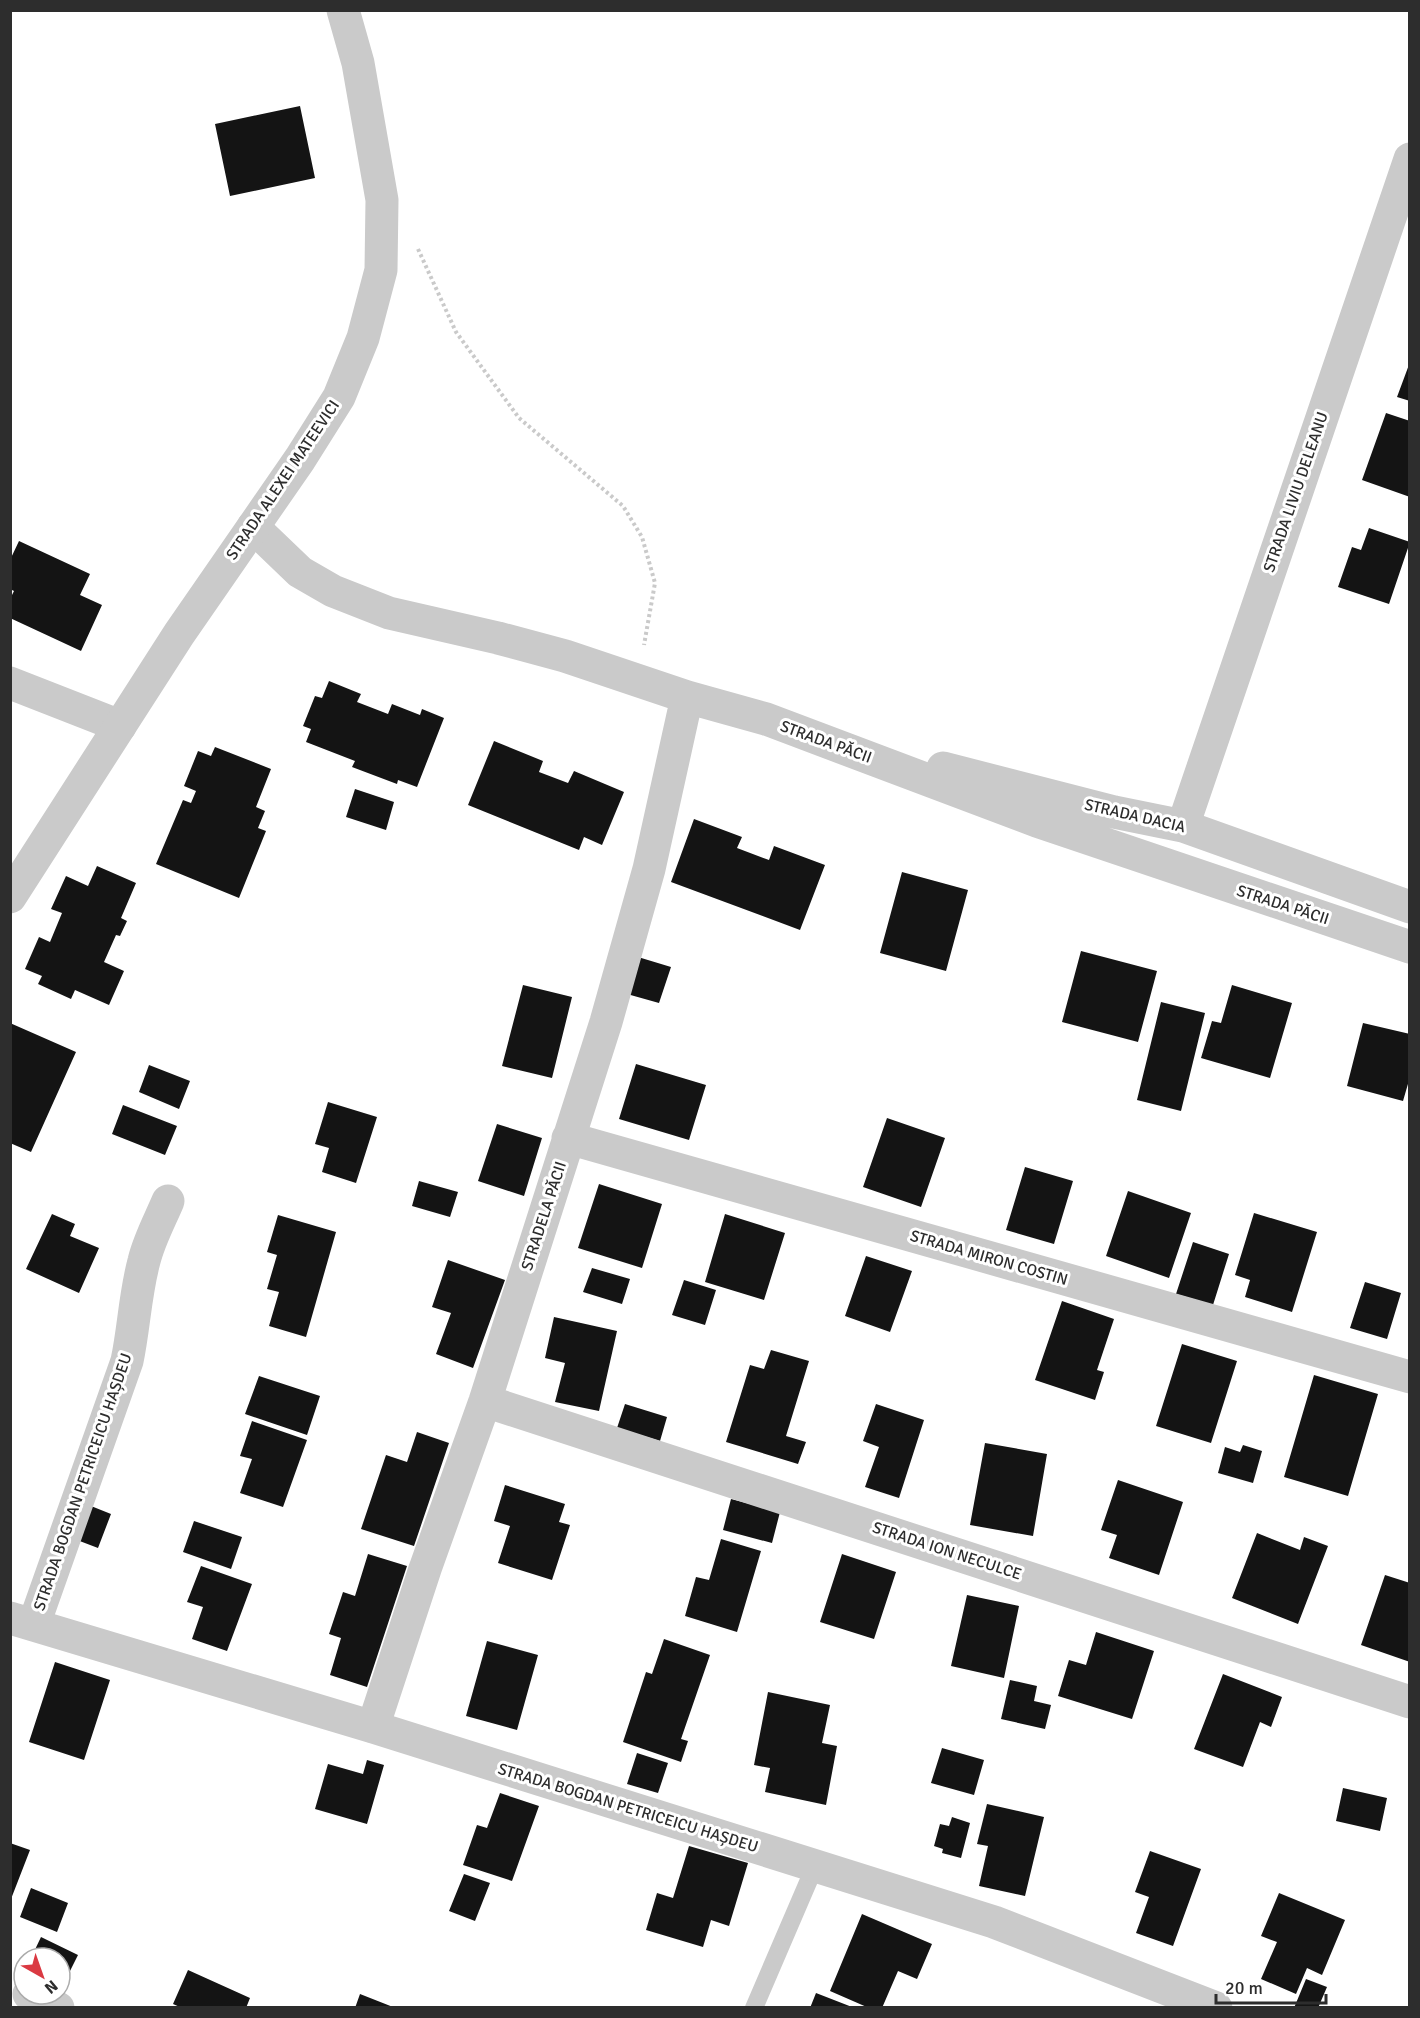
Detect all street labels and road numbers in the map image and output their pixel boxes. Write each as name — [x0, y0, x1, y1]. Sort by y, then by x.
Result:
street label: STRADA ALEXEI MATEEVICI — [222, 396, 344, 564]
street label: STRADA LIVIU DELEANU — [1259, 409, 1333, 575]
street label: STRADA PĂCII — [778, 716, 874, 768]
street label: STRADA DACIA — [1083, 795, 1188, 837]
street label: STRADA PĂCII — [1234, 881, 1332, 929]
street label: STRADELA PĂCII — [517, 1159, 571, 1273]
street label: STRADA MIRON COSTIN — [908, 1226, 1070, 1290]
street label: STRADA BOGDAN PETRICEICU HAȘDEU — [29, 1351, 137, 1613]
street label: STRADA ION NECULCE — [870, 1517, 1024, 1585]
street label: STRADA BOGDAN PETRICEICU HAȘDEU — [495, 1759, 761, 1857]

